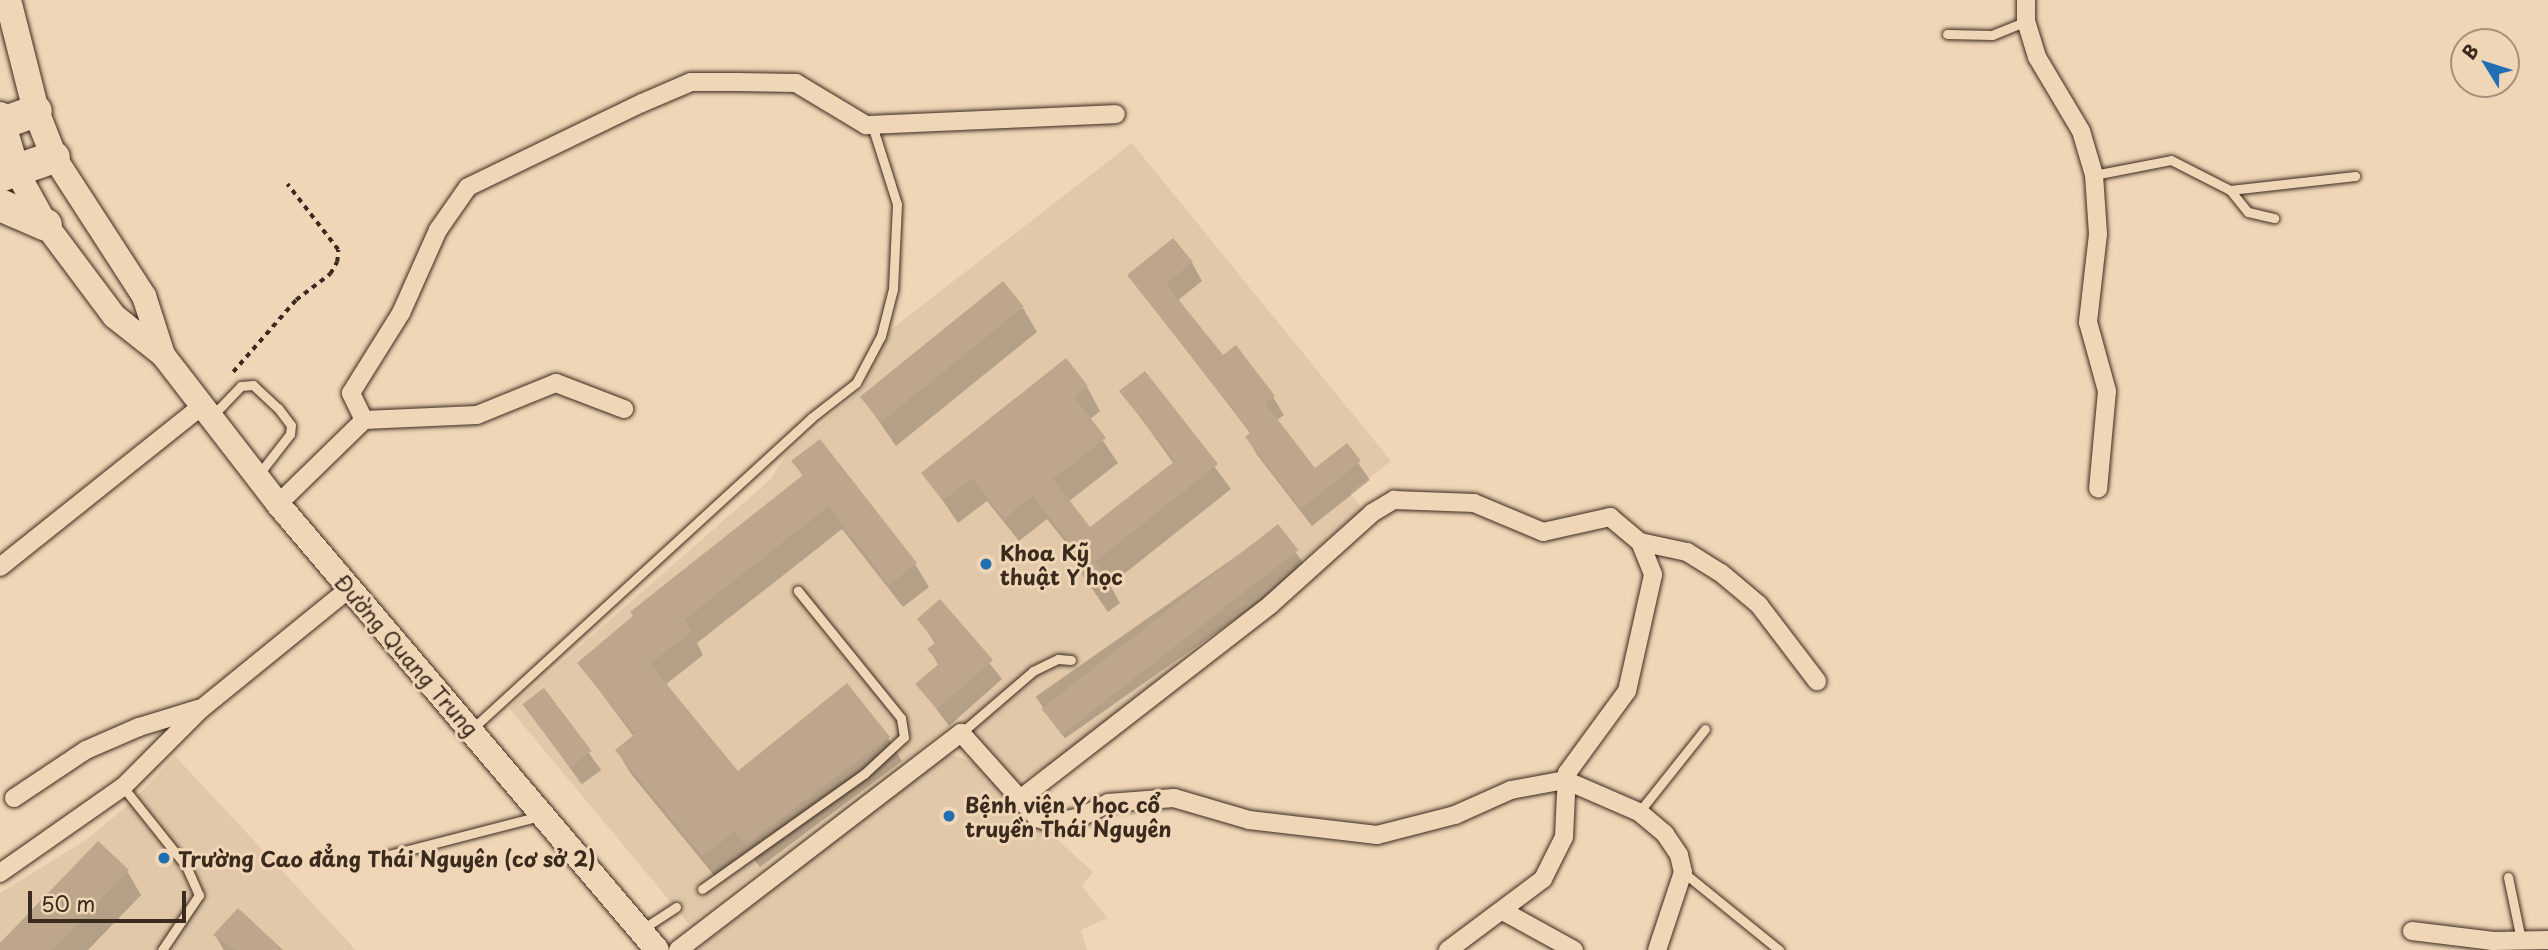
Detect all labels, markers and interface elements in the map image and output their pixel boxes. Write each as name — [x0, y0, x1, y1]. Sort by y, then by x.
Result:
north arrow — [2450, 28, 2520, 98]
text: B — [2455, 38, 2485, 65]
place label: Khoa Kỹ thuật Y học — [1000, 539, 1124, 589]
marker: Khoa Kỹ thuật Y học — [978, 556, 994, 572]
street label: Đường Quang Trung — [330, 569, 484, 741]
place label: Bệnh viện Y học cổ truyền Thái Nguyên — [965, 791, 1174, 841]
marker: Bệnh viện Y học cổ truyền Thái Nguyên — [939, 806, 959, 826]
place label: Trường Cao đẳng Thái Nguyên (cơ sở 2) — [178, 845, 602, 871]
marker: Trường Cao đẳng Thái Nguyên (cơ sở 2) — [156, 850, 172, 866]
scale bar — [32, 876, 189, 920]
text: 50 m — [41, 887, 95, 919]

